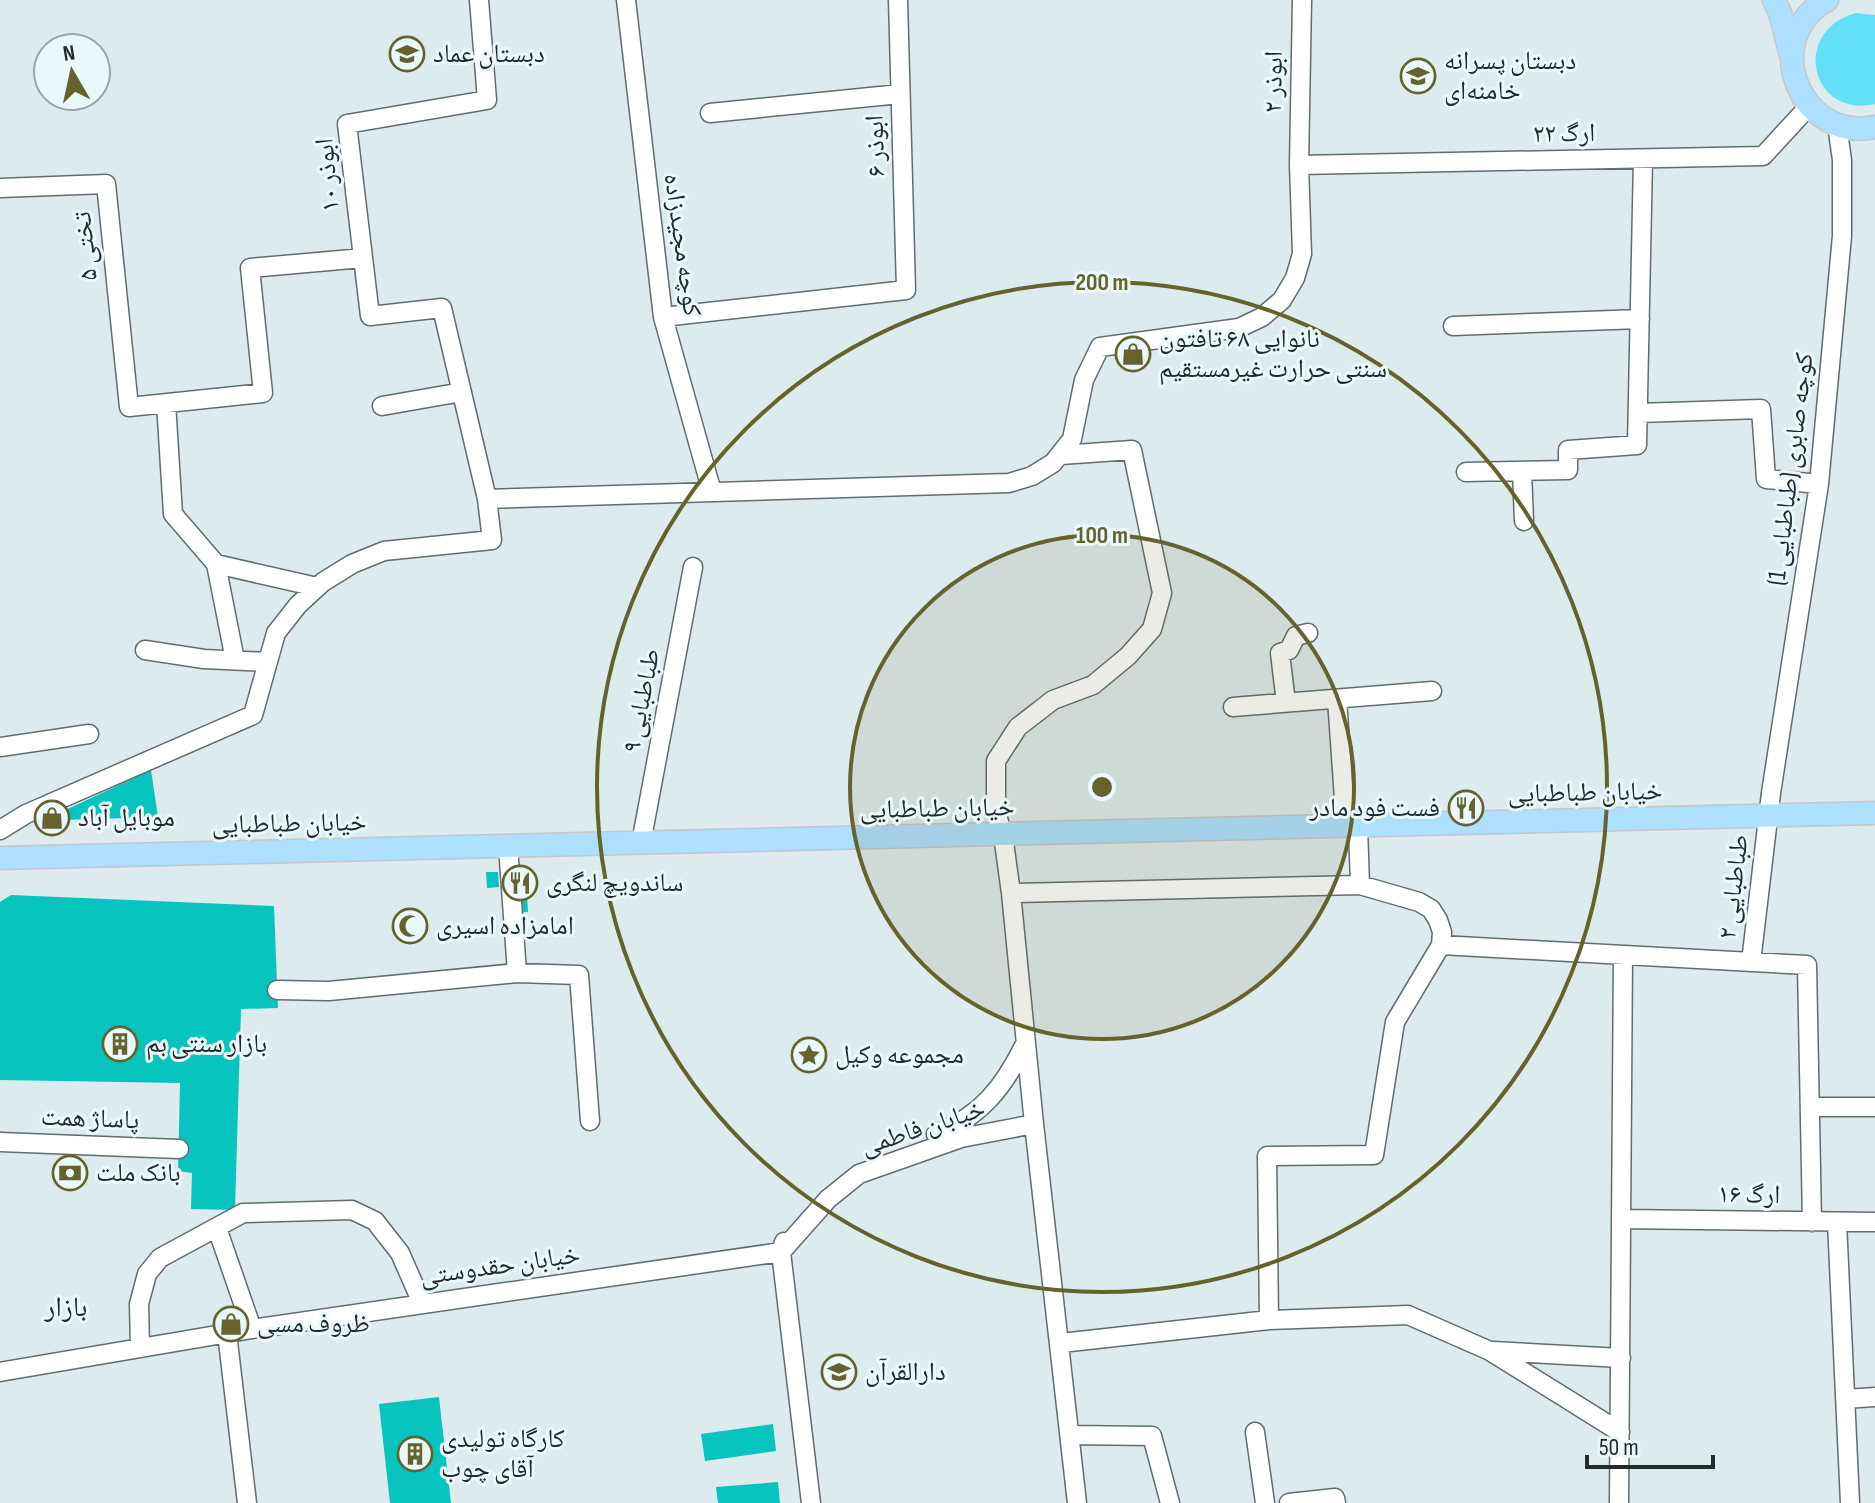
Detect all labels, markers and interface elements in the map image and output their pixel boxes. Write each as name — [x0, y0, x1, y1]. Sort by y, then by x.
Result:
north arrow — [32, 32, 112, 112]
school or university icon: دبستان عماد — [388, 35, 426, 73]
text: N — [61, 39, 77, 68]
place label: دبستان عماد — [433, 39, 545, 70]
place label: دبستان پسرانه خامنه‌ای — [1444, 46, 1576, 107]
street label: ابوذر ۲ — [1258, 51, 1290, 113]
school or university icon: دبستان پسرانه خامنه‌ای — [1399, 57, 1437, 95]
street label: ابوذر ۶ — [859, 114, 893, 178]
street label: ارگ ۲۲ — [1532, 118, 1596, 150]
street label: ابوذر ۱۰ — [309, 137, 347, 213]
street label: کوچه مجیدزاده — [657, 172, 707, 319]
street label: تختی ۵ — [67, 210, 105, 282]
text: 200 m — [1075, 268, 1129, 297]
place label: نانوایی ۶۸ تافتون سنتی حرارت غیرمستقیم — [1159, 324, 1387, 385]
shop icon: نانوایی ۶۸ تافتون سنتی حرارت غیرمستقیم — [1114, 335, 1152, 373]
street label: کوچه صابری (طباطبایی 1) — [1761, 351, 1821, 587]
text: 100 m — [1076, 521, 1128, 550]
street label: طباطبایی ۹ — [617, 646, 667, 756]
centre of rings — [1088, 773, 1116, 801]
street label: خیابان طباطبایی — [1507, 776, 1663, 810]
restaurant icon: فست فود مادر — [1447, 789, 1485, 827]
street label: خیابان طباطبایی — [859, 792, 1015, 826]
place label: فست فود مادر — [1308, 793, 1440, 824]
shop icon: موبایل آباد — [33, 799, 71, 837]
place label: موبایل آباد — [78, 803, 175, 834]
street label: خیابان طباطبایی — [211, 807, 367, 841]
street label: طباطبایی ۲ — [1712, 833, 1756, 941]
restaurant icon: ساندویچ لنگری — [501, 864, 539, 902]
place label: ساندویچ لنگری — [546, 868, 683, 899]
mosque icon: امامزاده اسیری — [391, 907, 429, 945]
place label: امامزاده اسیری — [436, 911, 574, 942]
building icon: بازار سنتی بم — [101, 1025, 139, 1063]
place label: بازار سنتی بم — [146, 1029, 267, 1060]
place icon: مجموعه وکیل — [790, 1036, 828, 1074]
place label: مجموعه وکیل — [835, 1040, 964, 1071]
street label: خیابان فاطمی — [857, 1093, 989, 1163]
street label: پاساژ همت — [40, 1102, 140, 1136]
bank icon: بانک ملت — [51, 1154, 89, 1192]
place label: بانک ملت — [96, 1158, 181, 1189]
street label: ارگ ۱۶ — [1717, 1179, 1781, 1211]
street label: خیابان حقدوستی — [418, 1239, 582, 1293]
district label: بازار — [43, 1291, 88, 1324]
shop icon: ظروف مسی — [212, 1305, 250, 1343]
place label: ظروف مسی — [257, 1309, 370, 1340]
school or university icon: دارالقرآن — [820, 1353, 858, 1391]
place label: دارالقرآن — [865, 1357, 946, 1388]
scale bar — [1587, 1419, 1713, 1469]
place label: کارگاه تولیدی آقای چوب — [441, 1424, 565, 1485]
text: 50 m — [1599, 1433, 1639, 1462]
building icon: کارگاه تولیدی آقای چوب — [396, 1435, 434, 1473]

